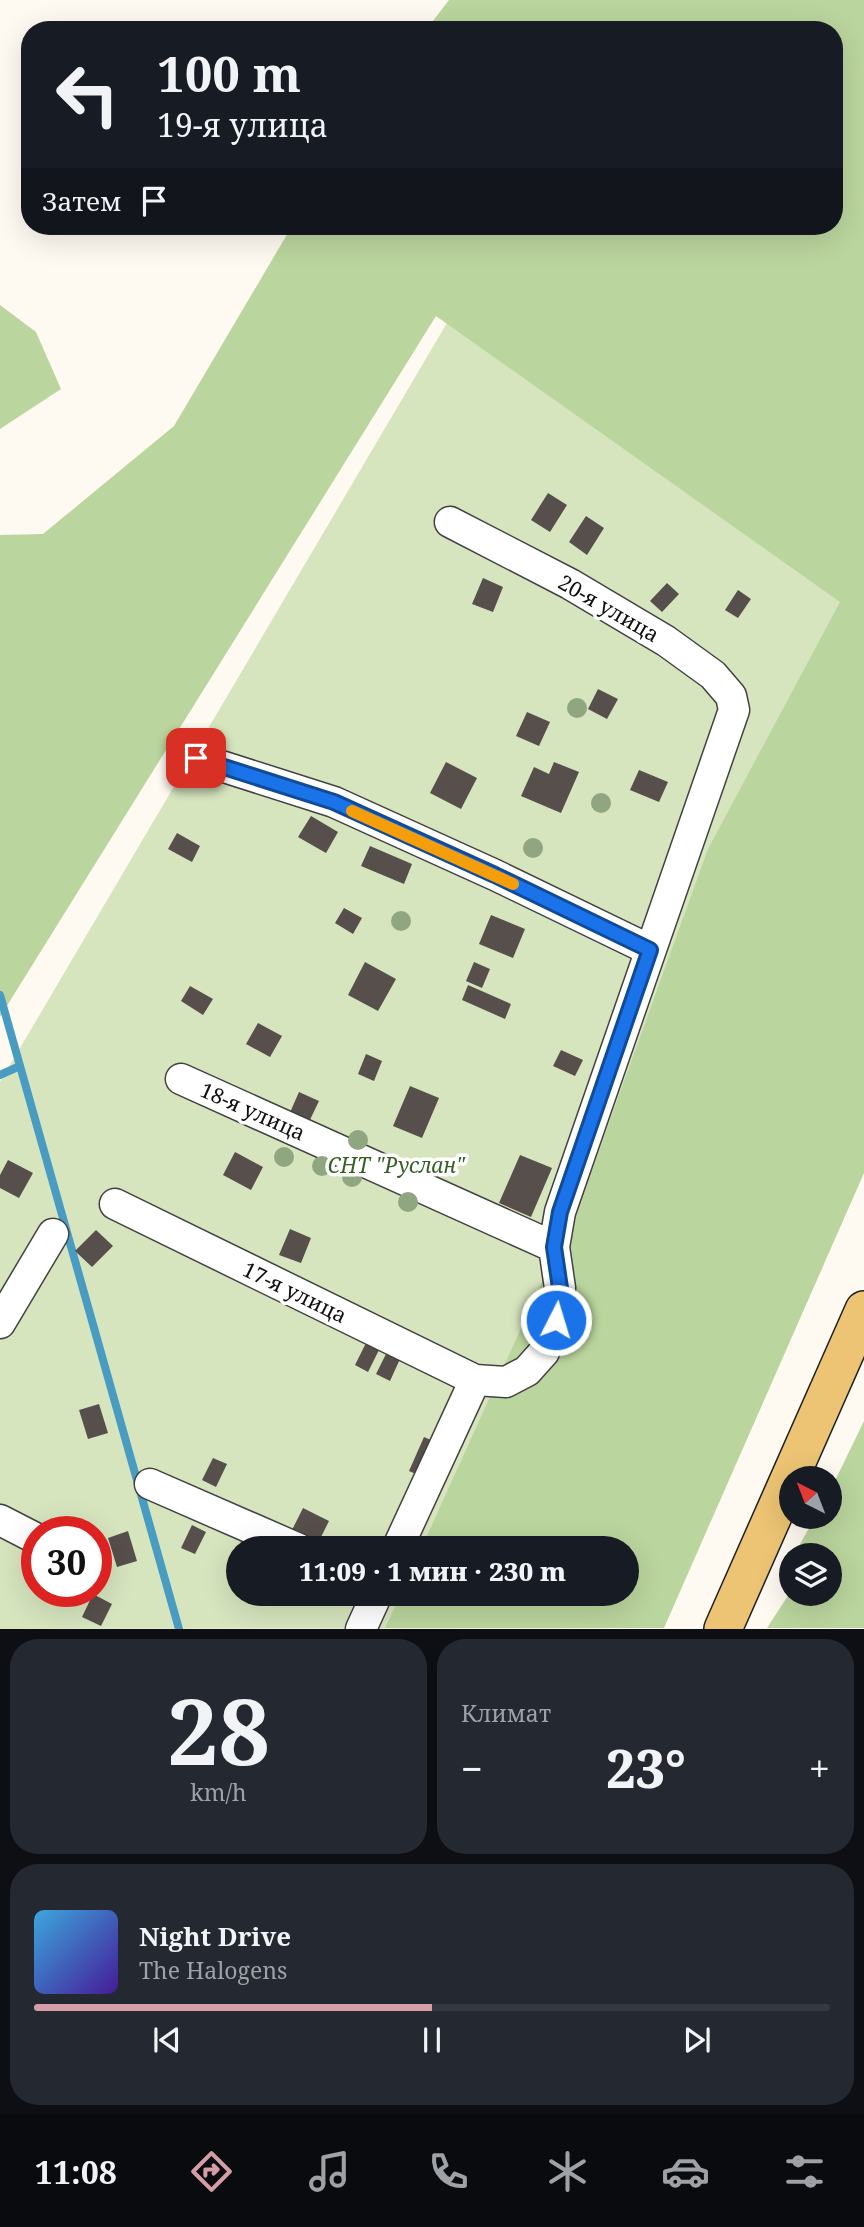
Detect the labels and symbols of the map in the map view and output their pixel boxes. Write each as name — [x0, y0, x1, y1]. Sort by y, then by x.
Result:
street label: 20-я улица — [553, 568, 665, 648]
pin — [166, 728, 226, 788]
street label: 18-я улица — [196, 1075, 310, 1147]
park label: СНТ "Руслан" — [327, 1151, 466, 1179]
street label: 17-я улица — [238, 1255, 352, 1329]
position arrow — [519, 1283, 593, 1357]
north arrow — [779, 1466, 842, 1530]
speed limit sign: 30 — [21, 1516, 112, 1607]

